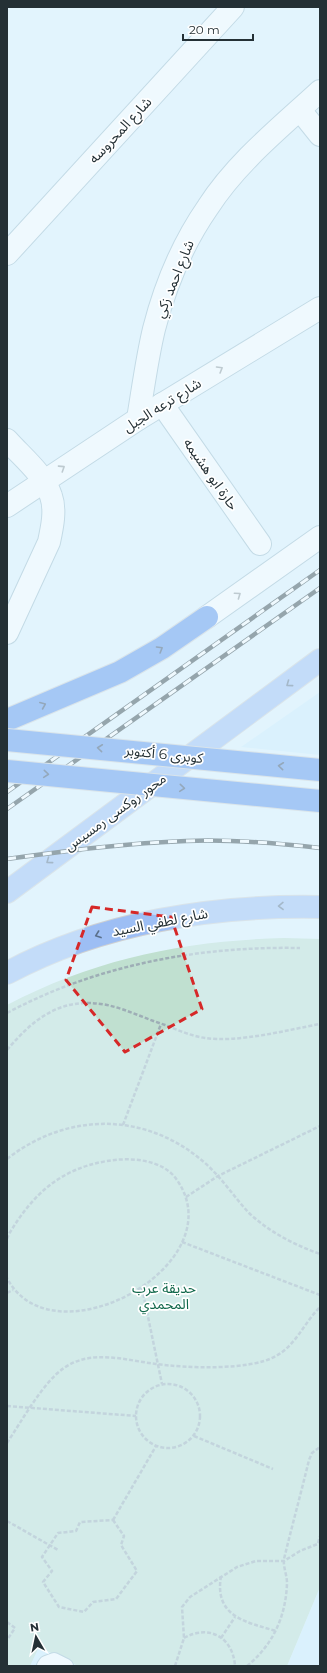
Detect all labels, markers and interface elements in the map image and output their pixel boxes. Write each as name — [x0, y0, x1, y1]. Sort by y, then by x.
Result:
scale bar — [183, 16, 253, 42]
text: 20 m — [189, 22, 220, 37]
street label: شارع المحروسه — [85, 93, 157, 168]
street label: شارع احمد زكي — [150, 237, 200, 321]
one-way arrow — [216, 367, 223, 374]
street label: شارع ترعه الجبل — [120, 374, 205, 438]
street label: حارة ابو هشيمه — [180, 435, 242, 513]
one-way arrow — [58, 466, 65, 473]
one-way arrow — [234, 593, 241, 600]
one-way arrow — [156, 646, 163, 653]
one-way arrow — [286, 679, 293, 686]
one-way arrow — [39, 701, 46, 709]
street label: كوبرى 6 أكتوبر — [123, 741, 204, 767]
one-way arrow — [97, 744, 104, 753]
one-way arrow — [278, 762, 284, 771]
street label: محور روكسى رمسيس — [61, 769, 169, 855]
one-way arrow — [43, 770, 49, 779]
one-way arrow — [179, 783, 185, 792]
one-way arrow — [46, 856, 53, 864]
one-way arrow — [278, 902, 284, 910]
street label: شارع لطفي السيد — [111, 904, 210, 942]
one-way arrow — [95, 931, 102, 939]
park label: حديقة عرب المحمدي — [132, 1279, 196, 1315]
north arrow — [16, 1617, 56, 1657]
text: N — [29, 1620, 40, 1635]

